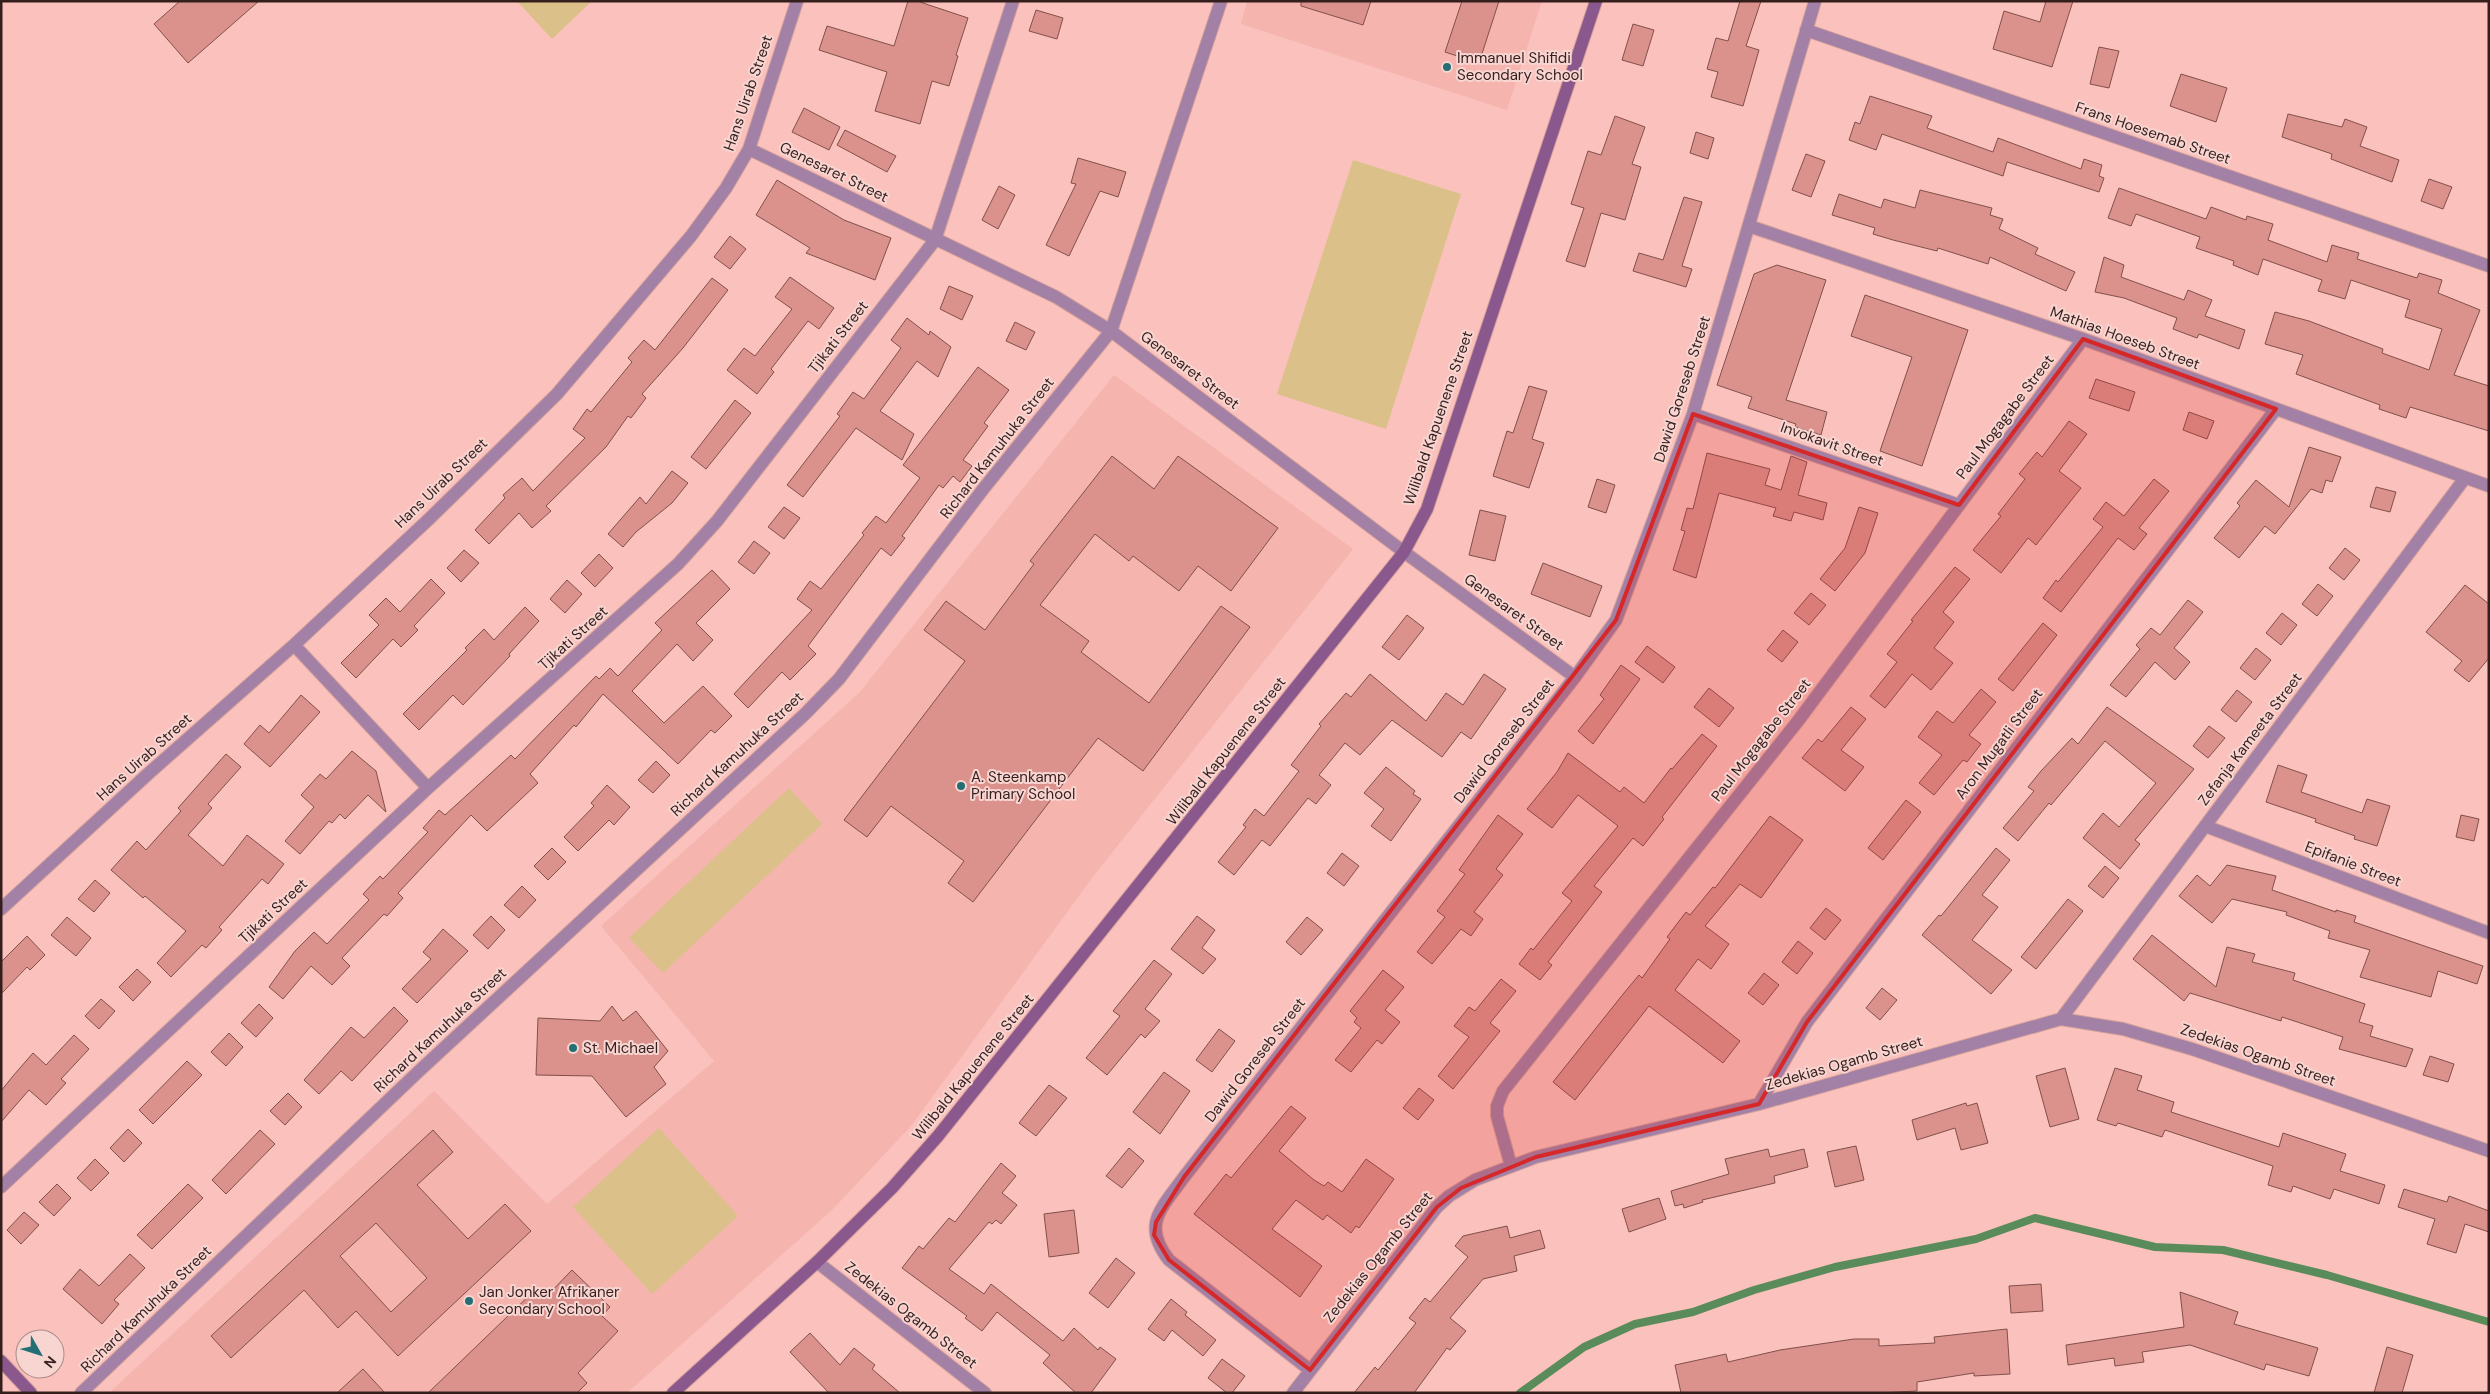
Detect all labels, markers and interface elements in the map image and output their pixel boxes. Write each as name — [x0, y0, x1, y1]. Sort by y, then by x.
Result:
street label: Hans Uirab Street — [719, 32, 777, 154]
place label: Immanuel Shifidi Secondary School — [1457, 48, 1583, 85]
marker: Immanuel Shifidi Secondary School — [1441, 61, 1453, 73]
street label: Frans Hoesemab Street — [2073, 97, 2233, 169]
street label: Genesaret Street — [776, 137, 892, 207]
street label: Tjikati Street — [803, 296, 873, 377]
street label: Mathias Hoeseb Street — [2047, 302, 2203, 374]
street label: Dawid Goreseb Street — [1649, 313, 1715, 465]
street label: Genesaret Street — [1137, 326, 1243, 414]
street label: Wilibald Kapuenene Street — [1399, 328, 1477, 508]
street label: Paul Mogagabe Street — [1952, 351, 2059, 483]
street label: Richard Kamuhuka Street — [935, 373, 1059, 523]
street label: Invokavit Street — [1778, 417, 1886, 471]
street label: Hans Uirab Street — [390, 434, 492, 532]
street label: Genesaret Street — [1460, 569, 1568, 655]
street label: Tjikati Street — [534, 601, 612, 675]
street label: Zefanja Kameeta Street — [2193, 668, 2307, 809]
street label: Wilibald Kapuenene Street — [1162, 673, 1290, 829]
street label: Paul Mogagabe Street — [1707, 674, 1815, 806]
street label: Dawid Goreseb Street — [1449, 675, 1559, 807]
street label: Aron Mugatli Street — [1951, 685, 2047, 803]
street label: Richard Kamuhuka Street — [666, 687, 808, 821]
street label: Hans Uirab Street — [92, 709, 196, 805]
place label: A. Steenkamp Primary School — [971, 767, 1075, 804]
marker: A. Steenkamp Primary School — [955, 780, 967, 792]
street label: Epifanie Street — [2302, 836, 2404, 892]
street label: Tjikati Street — [234, 874, 312, 948]
street label: Richard Kamuhuka Street — [369, 963, 511, 1097]
street label: Wilibald Kapuenene Street — [908, 989, 1038, 1144]
street label: Dawid Goreseb Street — [1200, 994, 1310, 1126]
street label: Zedekias Ogamb Street — [2178, 1019, 2338, 1091]
street label: Zedekias Ogamb Street — [1763, 1031, 1925, 1095]
place label: St. Michael — [583, 1038, 658, 1058]
marker: St. Michael — [567, 1042, 579, 1054]
street label: Zedekias Ogamb Street — [1319, 1187, 1437, 1327]
street label: Richard Kamuhuka Street — [76, 1241, 216, 1377]
street label: Zedekias Ogamb Street — [841, 1257, 981, 1373]
place label: Jan Jonker Afrikaner Secondary School — [479, 1282, 620, 1319]
marker: Jan Jonker Afrikaner Secondary School — [463, 1295, 475, 1307]
north arrow — [15, 1329, 65, 1379]
text: N — [40, 1353, 60, 1372]

